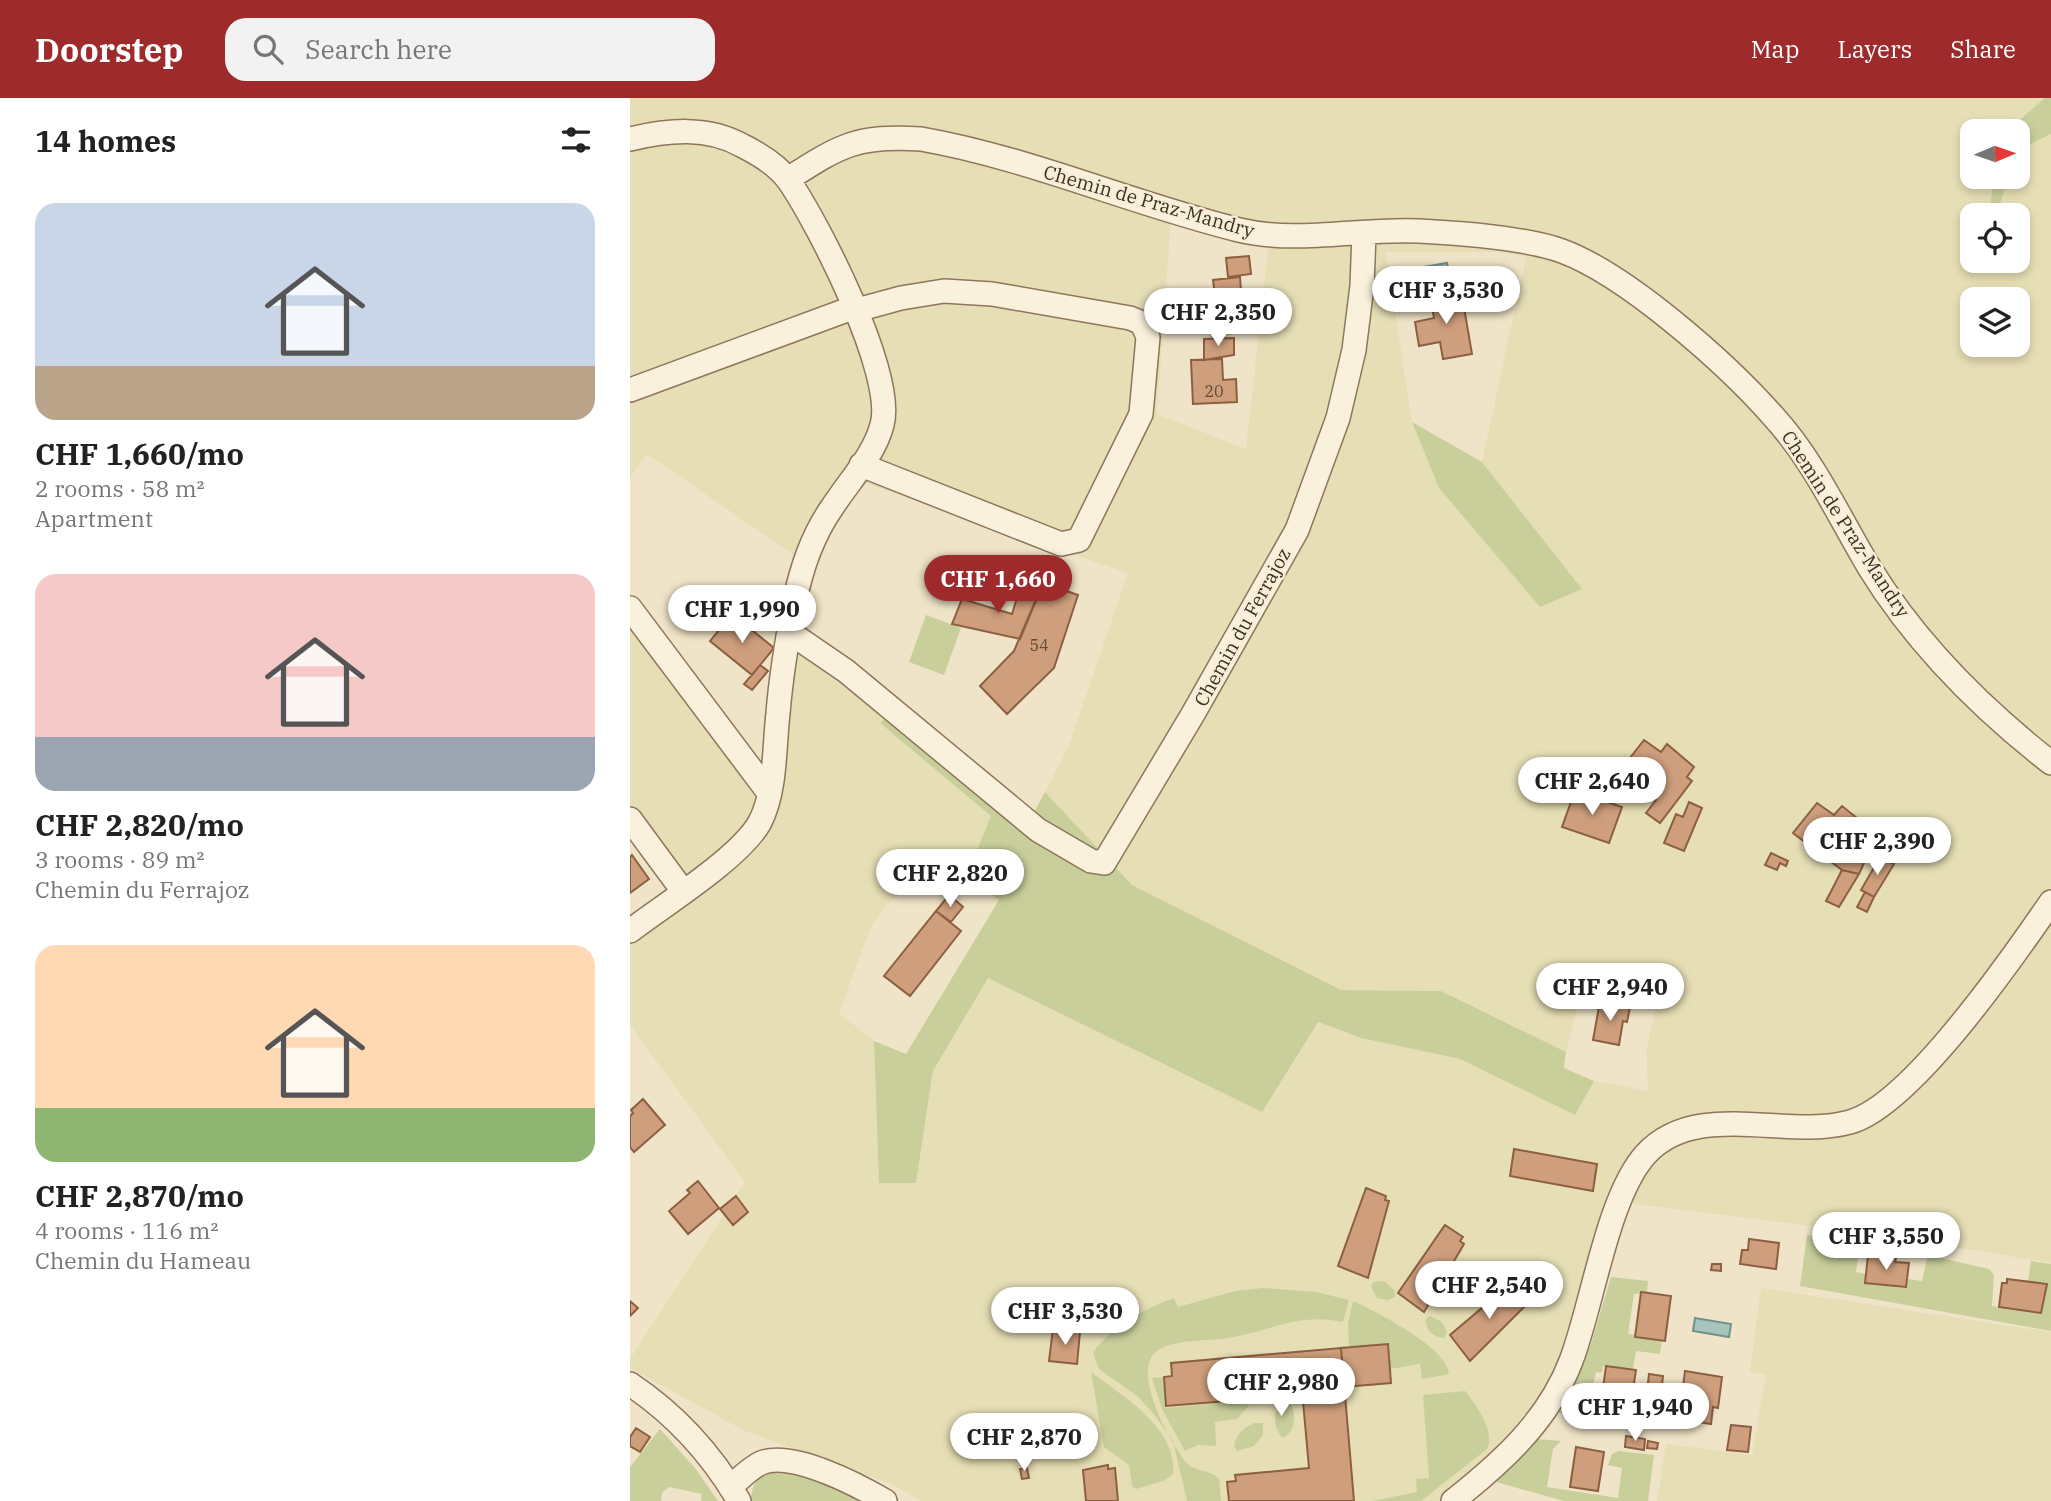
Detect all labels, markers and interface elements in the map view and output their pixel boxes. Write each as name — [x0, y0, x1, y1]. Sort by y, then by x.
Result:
search box — [225, 18, 715, 81]
text: Doorstep — [35, 28, 183, 71]
icon: search — [249, 30, 287, 68]
text: Search here — [305, 32, 452, 66]
text: Map — [1751, 33, 1799, 65]
text: Layers — [1837, 33, 1912, 65]
text: Share — [1950, 33, 2016, 65]
north arrow — [1960, 119, 2030, 189]
map controls — [1960, 119, 2030, 357]
text: 14 homes — [35, 121, 176, 160]
icon: filters — [557, 121, 595, 159]
street label: Chemin de Praz-Mandry — [1041, 159, 1258, 243]
button: locate — [1960, 203, 2030, 273]
icon: home — [252, 248, 378, 374]
pin: CHF 3,530 — [1366, 266, 1526, 326]
text: CHF 3,530 — [1388, 274, 1504, 304]
button: layers — [1960, 287, 2030, 357]
pin: CHF 2,350 — [1138, 288, 1298, 348]
text: CHF 2,350 — [1160, 296, 1276, 326]
house number: 20 — [1204, 381, 1224, 401]
street label: Chemin de Praz-Mandry — [1777, 426, 1916, 623]
text: CHF 1,660/mo — [35, 434, 244, 473]
text: 2 rooms · 58 m² — [35, 473, 205, 503]
text: Apartment — [35, 503, 153, 533]
street label: Chemin du Ferrajoz — [1189, 544, 1295, 710]
pin: CHF 1,660 — [918, 556, 1078, 615]
text: CHF 1,660 — [940, 563, 1056, 593]
pin: CHF 1,990 — [662, 586, 822, 645]
text: CHF 1,990 — [684, 593, 800, 623]
icon: home — [252, 619, 378, 745]
house number: 54 — [1029, 635, 1049, 655]
pin: CHF 2,640 — [1512, 758, 1672, 817]
text: CHF 2,640 — [1534, 765, 1650, 795]
text: CHF 2,820/mo — [35, 805, 244, 844]
pin: CHF 2,390 — [1797, 818, 1957, 877]
text: CHF 2,390 — [1819, 825, 1935, 855]
text: 3 rooms · 89 m² — [35, 844, 205, 874]
pin: CHF 2,820 — [870, 850, 1030, 909]
text: CHF 2,820 — [892, 857, 1008, 887]
text: Chemin du Ferrajoz — [35, 874, 250, 904]
pin: CHF 2,940 — [1530, 964, 1690, 1023]
text: CHF 2,940 — [1552, 971, 1668, 1001]
icon: home — [252, 990, 378, 1116]
text: CHF 2,870/mo — [35, 1176, 244, 1215]
pin: CHF 3,550 — [1806, 1212, 1966, 1272]
text: 4 rooms · 116 m² — [35, 1215, 218, 1245]
text: CHF 3,550 — [1828, 1220, 1944, 1250]
text: Chemin du Hameau — [35, 1245, 251, 1275]
pin: CHF 2,540 — [1409, 1262, 1569, 1321]
text: CHF 2,540 — [1431, 1269, 1547, 1299]
pin: CHF 3,530 — [985, 1288, 1145, 1347]
text: CHF 3,530 — [1007, 1295, 1123, 1325]
pin: CHF 2,980 — [1201, 1358, 1361, 1418]
text: CHF 2,980 — [1223, 1366, 1339, 1396]
pin: CHF 1,940 — [1555, 1384, 1715, 1443]
text: CHF 1,940 — [1577, 1391, 1693, 1421]
pin: CHF 2,870 — [944, 1414, 1104, 1473]
text: CHF 2,870 — [966, 1421, 1082, 1451]

